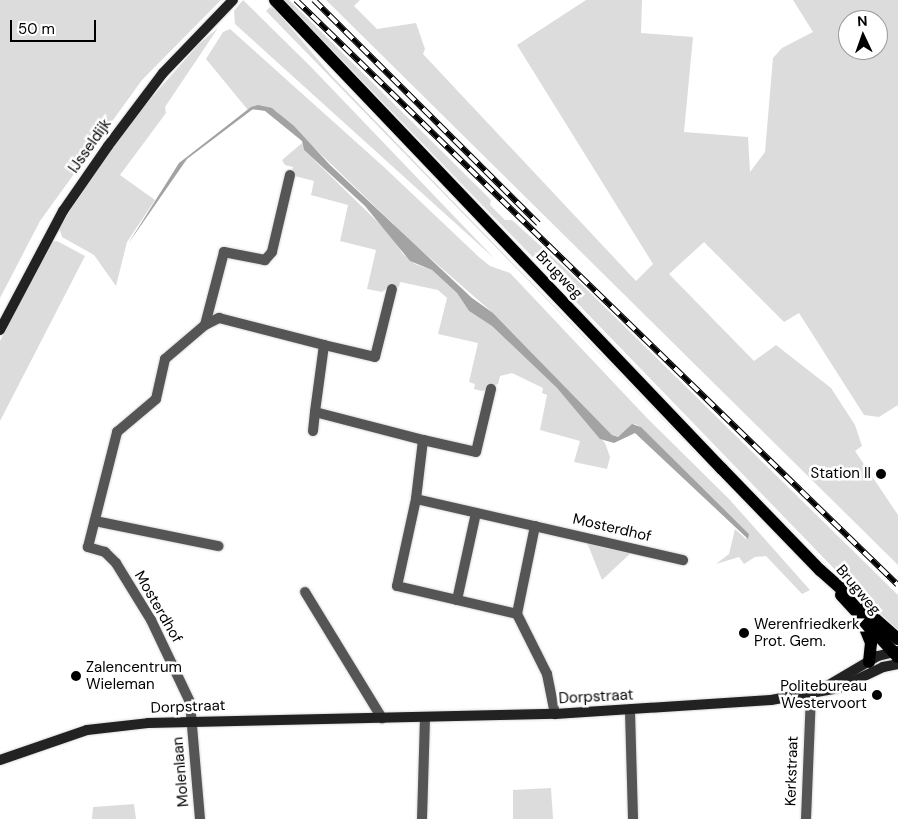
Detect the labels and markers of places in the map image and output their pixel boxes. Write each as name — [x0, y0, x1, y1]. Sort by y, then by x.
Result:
place label: Station II — [810, 465, 871, 483]
marker: Station II — [875, 468, 887, 480]
place label: Werenfriedkerk Prot. Gem. — [754, 615, 859, 650]
marker: Werenfriedkerk Prot. Gem. — [738, 627, 750, 639]
place label: Zalencentrum Wieleman — [86, 658, 182, 693]
marker: Zalencentrum Wieleman — [70, 670, 82, 682]
place label: Politebureau Westervoort — [780, 677, 867, 712]
marker: Politebureau Westervoort — [871, 689, 883, 701]

